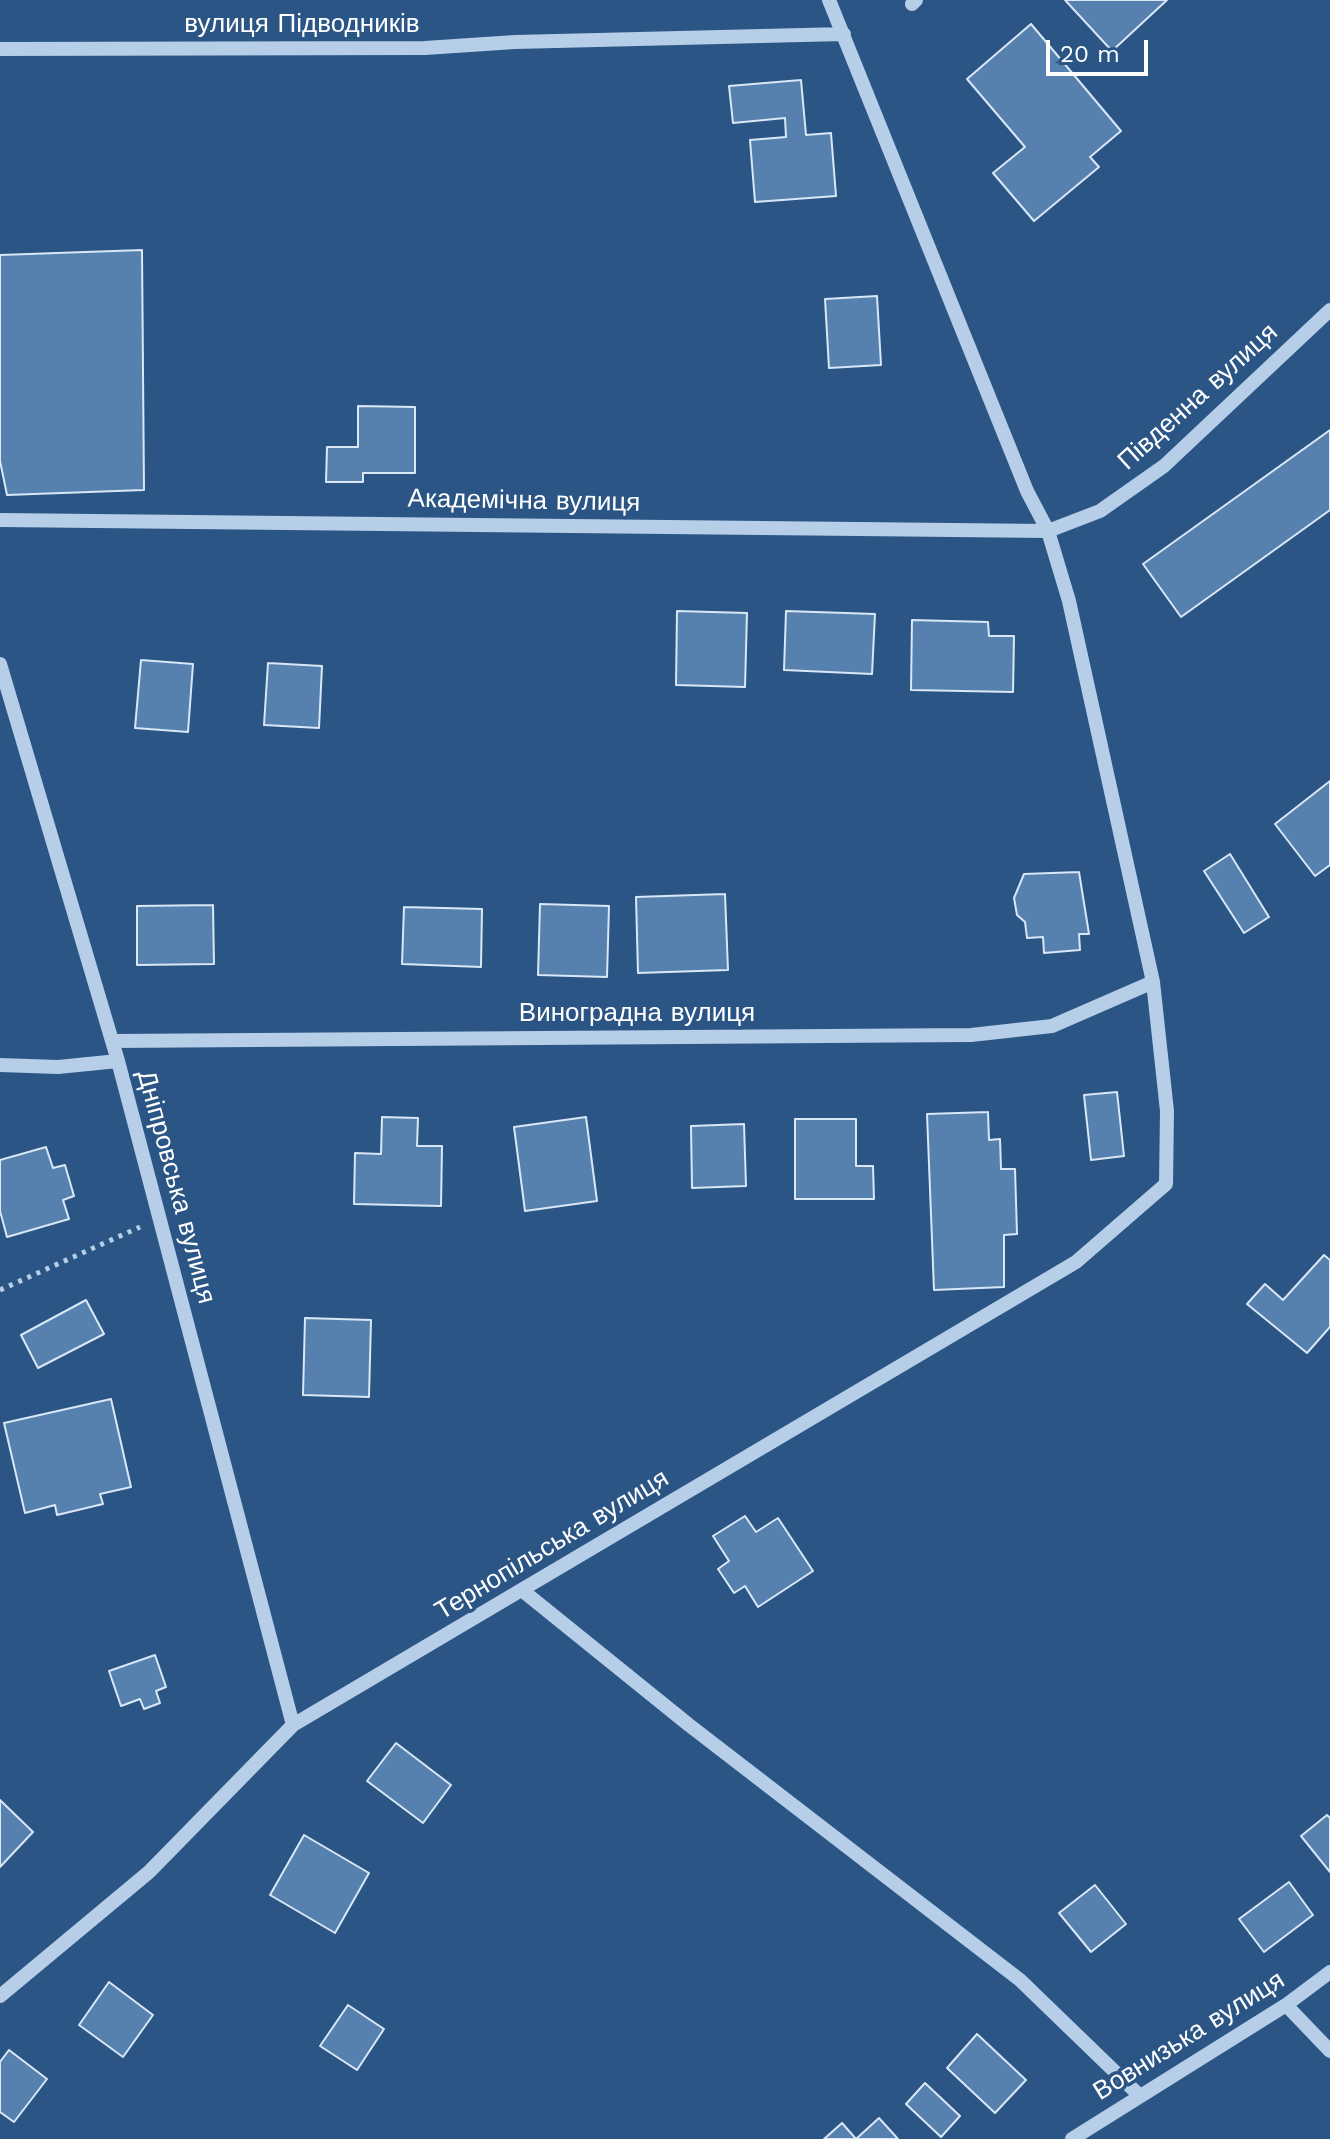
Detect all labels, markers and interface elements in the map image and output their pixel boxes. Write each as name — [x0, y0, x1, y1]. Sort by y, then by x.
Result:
street label: вулиця Підводників — [184, 8, 420, 40]
scale bar — [1050, 24, 1152, 74]
text: 20 m — [1060, 40, 1120, 68]
street label: Південна вулиця — [1112, 317, 1284, 477]
street label: Академічна вулиця — [407, 483, 641, 519]
street label: Виноградна вулиця — [519, 997, 755, 1029]
street label: Дніпровська вулиця — [130, 1067, 222, 1307]
street label: Тернопільська вулиця — [430, 1463, 674, 1627]
street label: Вовнизька вулиця — [1088, 1965, 1290, 2107]

